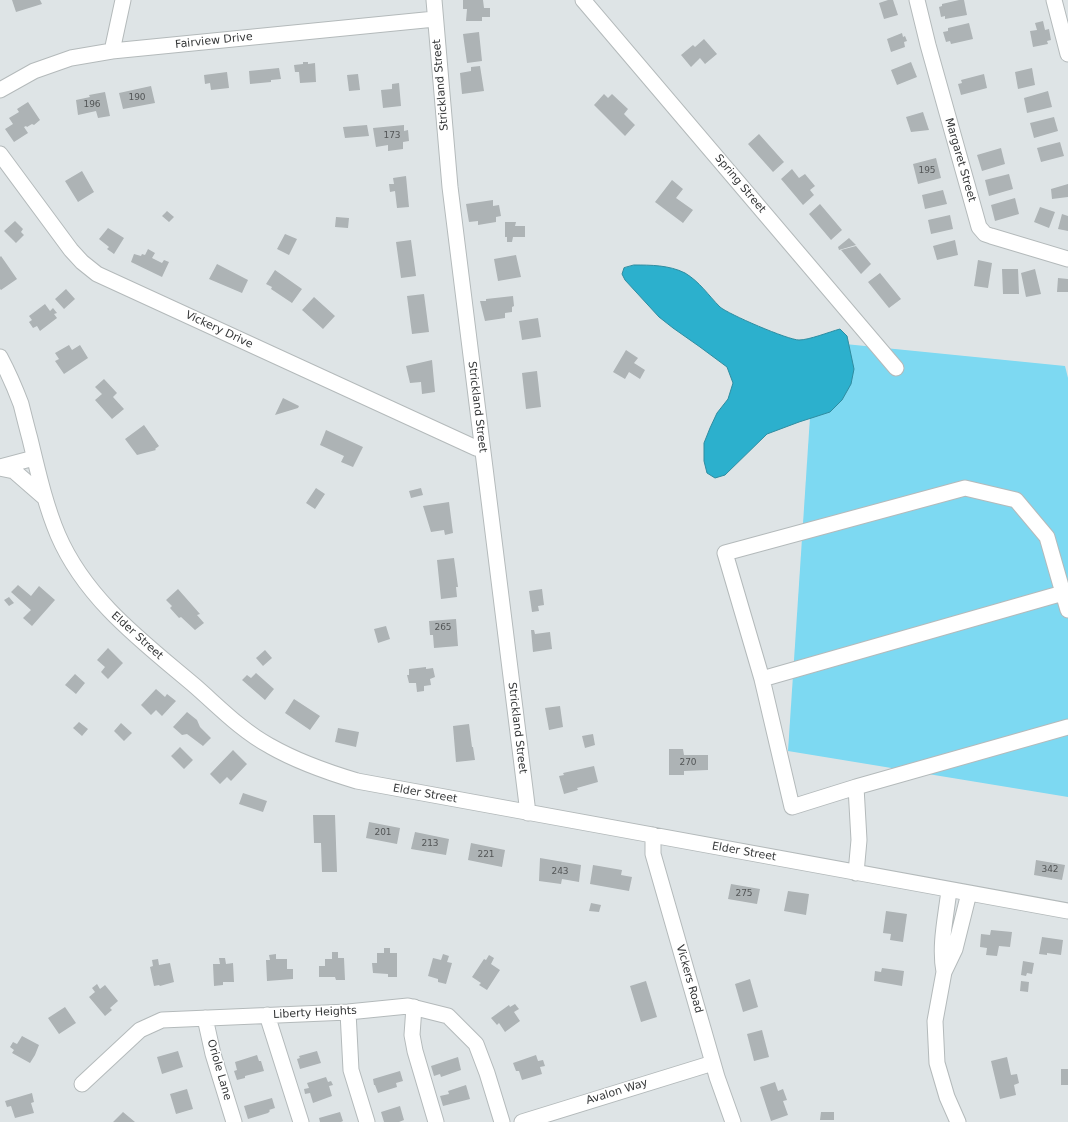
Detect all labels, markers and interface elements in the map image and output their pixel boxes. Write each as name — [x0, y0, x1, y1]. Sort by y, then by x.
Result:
street label: Fairview Drive — [175, 30, 253, 52]
street label: Strickland Street — [430, 39, 452, 131]
house number: 190 — [128, 93, 146, 103]
house number: 196 — [83, 100, 101, 110]
street label: Margaret Street — [942, 117, 978, 203]
house number: 173 — [383, 131, 401, 141]
street label: Spring Street — [712, 152, 768, 216]
house number: 195 — [918, 166, 936, 176]
street label: Vickery Drive — [183, 309, 255, 351]
street label: Strickland Street — [465, 361, 489, 453]
street label: Elder Street — [108, 609, 166, 663]
house number: 265 — [434, 623, 452, 633]
street label: Strickland Street — [505, 682, 529, 774]
house number: 270 — [679, 758, 697, 768]
street label: Elder Street — [392, 782, 458, 806]
house number: 201 — [374, 828, 392, 838]
house number: 213 — [421, 839, 439, 849]
street label: Elder Street — [711, 840, 777, 864]
house number: 221 — [477, 850, 495, 860]
house number: 342 — [1041, 865, 1059, 875]
house number: 243 — [551, 867, 569, 877]
house number: 275 — [735, 889, 753, 899]
street label: Vickers Road — [673, 943, 705, 1015]
street label: Liberty Heights — [273, 1004, 357, 1022]
street label: Oriole Lane — [204, 1038, 234, 1102]
street label: Avalon Way — [585, 1076, 649, 1108]

